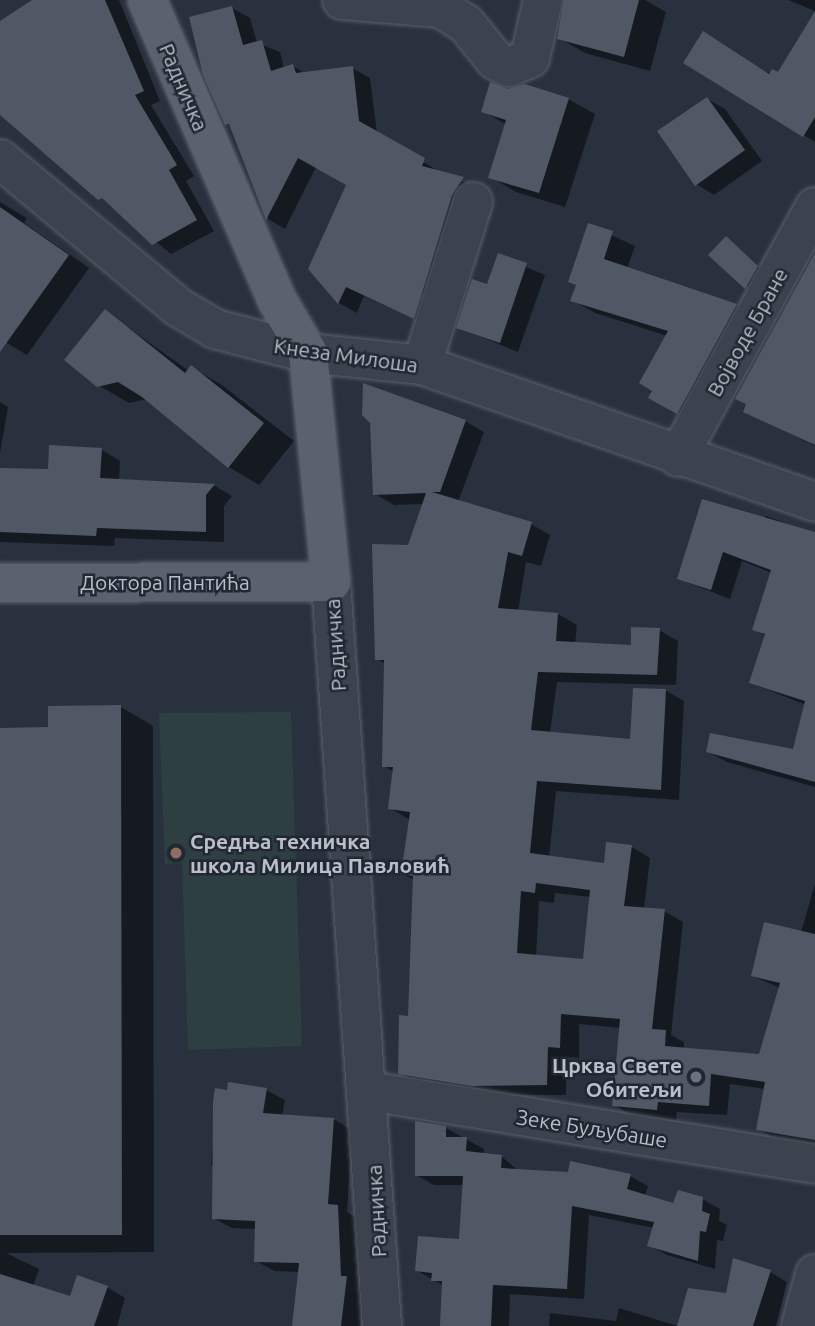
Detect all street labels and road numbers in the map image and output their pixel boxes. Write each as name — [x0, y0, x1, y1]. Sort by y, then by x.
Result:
street label: Радничка — [154, 39, 214, 135]
street label: Војводе Бране — [701, 263, 793, 401]
street label: Кнеза Милоша — [272, 332, 420, 378]
street label: Доктора Пантића — [80, 569, 250, 595]
street label: Радничка — [319, 598, 351, 692]
street label: Зеке Буљубаше — [515, 1104, 669, 1152]
street label: Радничка — [361, 1164, 391, 1258]

